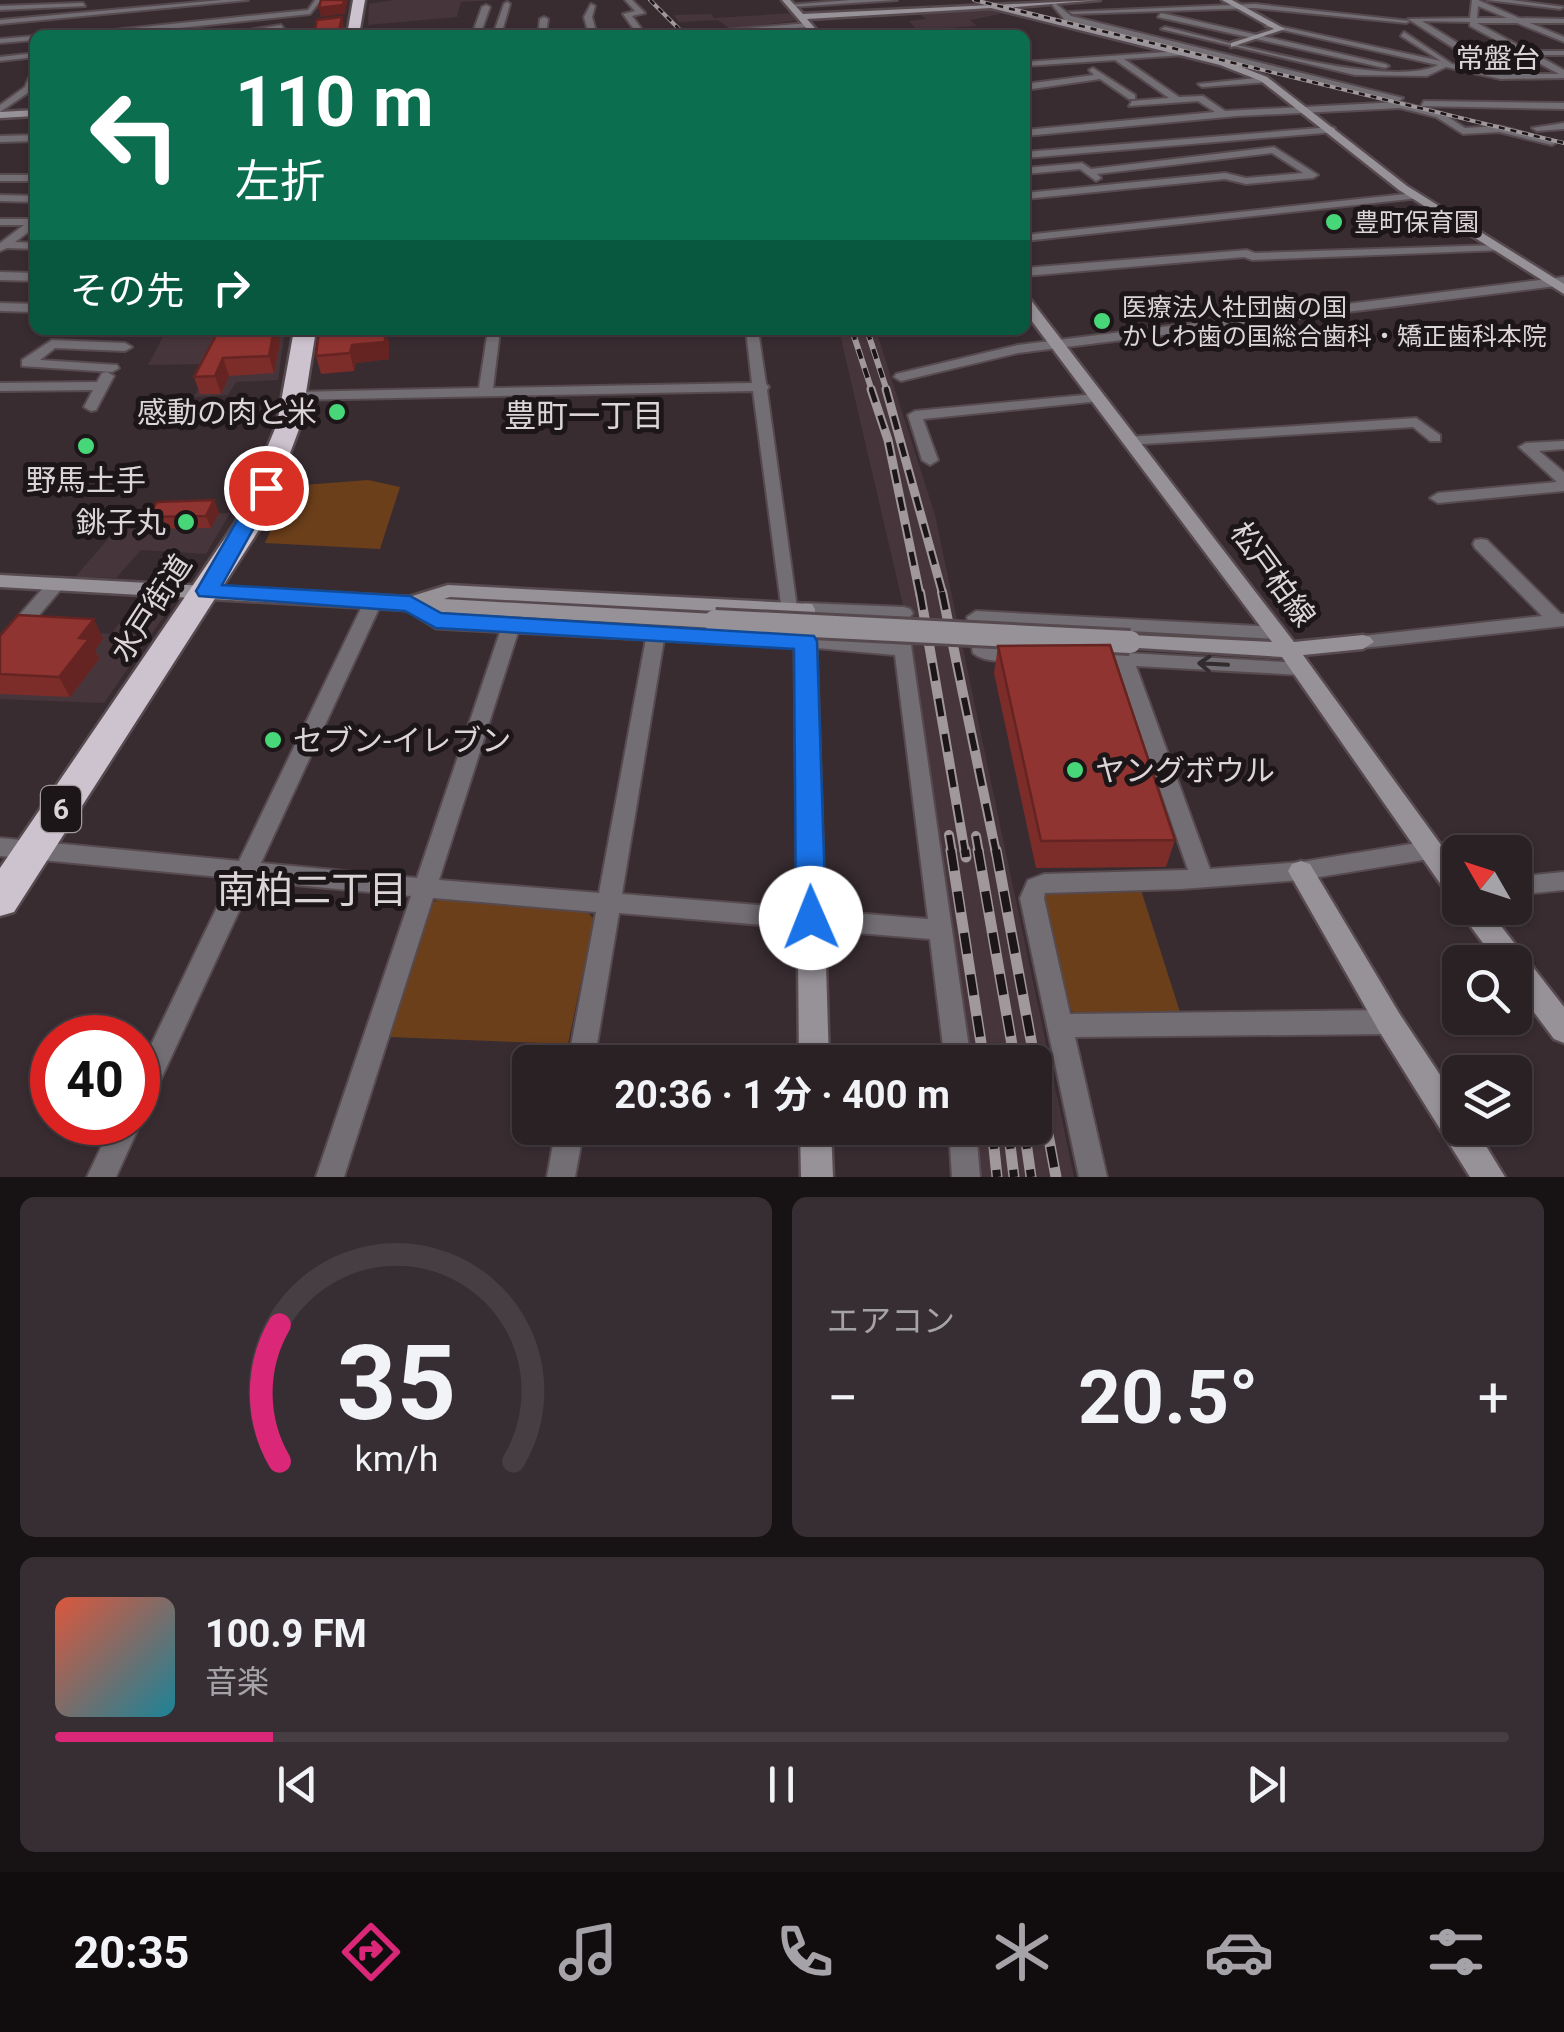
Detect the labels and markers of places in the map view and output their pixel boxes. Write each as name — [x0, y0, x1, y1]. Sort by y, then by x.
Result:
place label: 豊町保育園 — [1354, 208, 1479, 237]
marker: 豊町保育園 — [1323, 211, 1345, 233]
place label: 医療法人社団歯の国 かしわ歯の国総合歯科・矯正歯科本院 — [1122, 293, 1547, 351]
marker: 医療法人社団歯の国 かしわ歯の国総合歯科・矯正歯科本院 — [1091, 310, 1113, 332]
place label: 感動の肉と米 — [137, 395, 317, 430]
marker: 感動の肉と米 — [326, 401, 348, 423]
marker: 野馬土手 — [75, 435, 97, 457]
pin — [224, 446, 309, 531]
place label: 野馬土手 — [26, 463, 146, 498]
place label: 銚子丸 — [76, 505, 166, 540]
marker: 銚子丸 — [175, 511, 197, 533]
place label: セブン-イレブン — [293, 723, 511, 758]
marker: セブン-イレブン — [262, 729, 284, 751]
place label: ヤングボウル — [1095, 753, 1275, 788]
marker: ヤングボウル — [1064, 759, 1086, 781]

